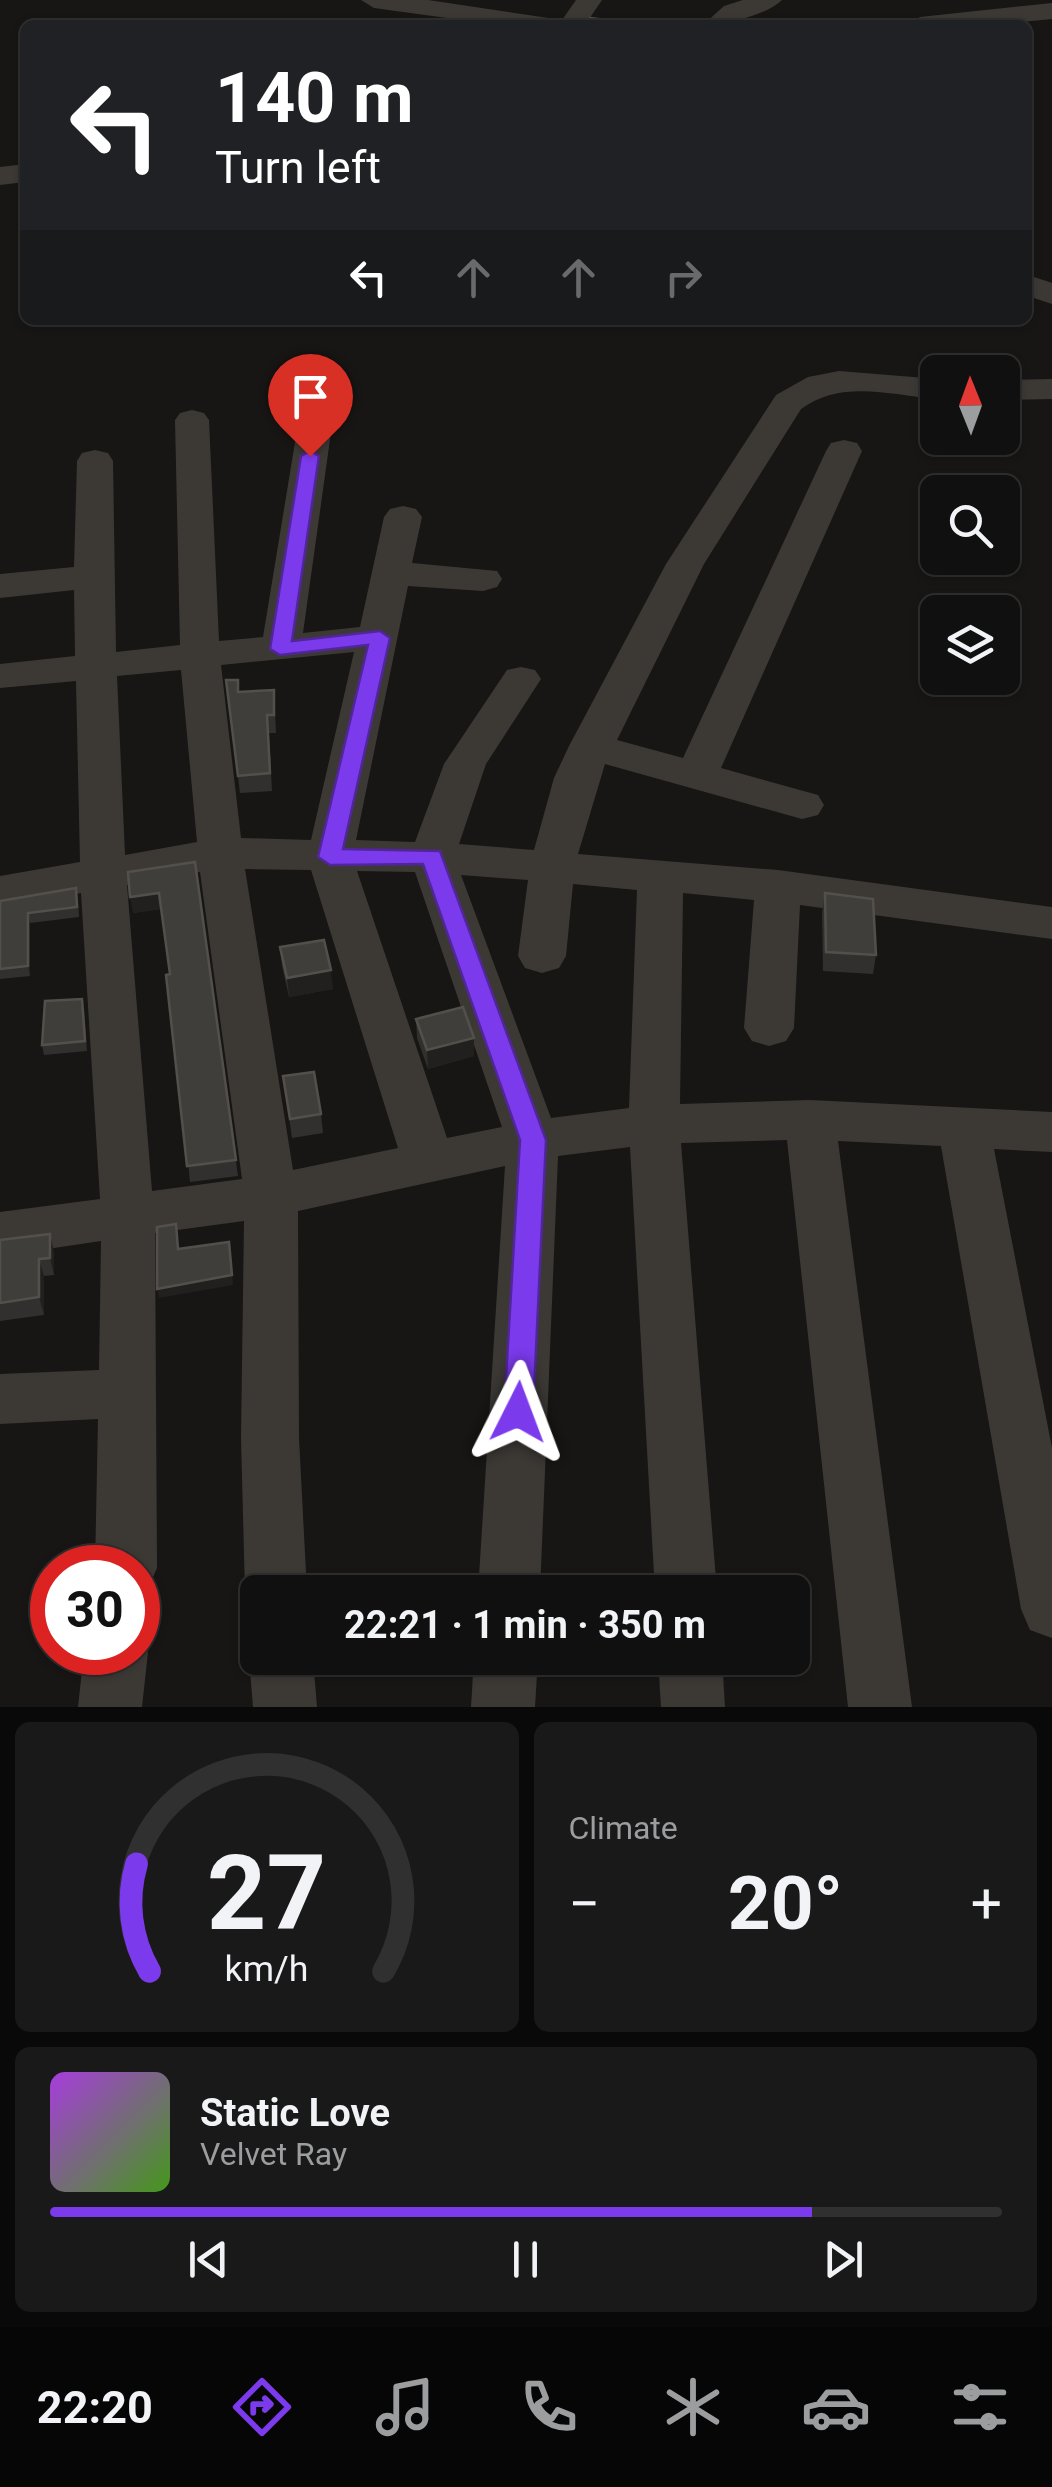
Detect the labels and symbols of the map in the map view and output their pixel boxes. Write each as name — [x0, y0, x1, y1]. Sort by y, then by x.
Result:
pin — [268, 354, 353, 457]
north arrow — [920, 355, 1020, 455]
position arrow — [466, 1360, 570, 1464]
speed limit sign: 30 — [30, 1545, 160, 1675]

